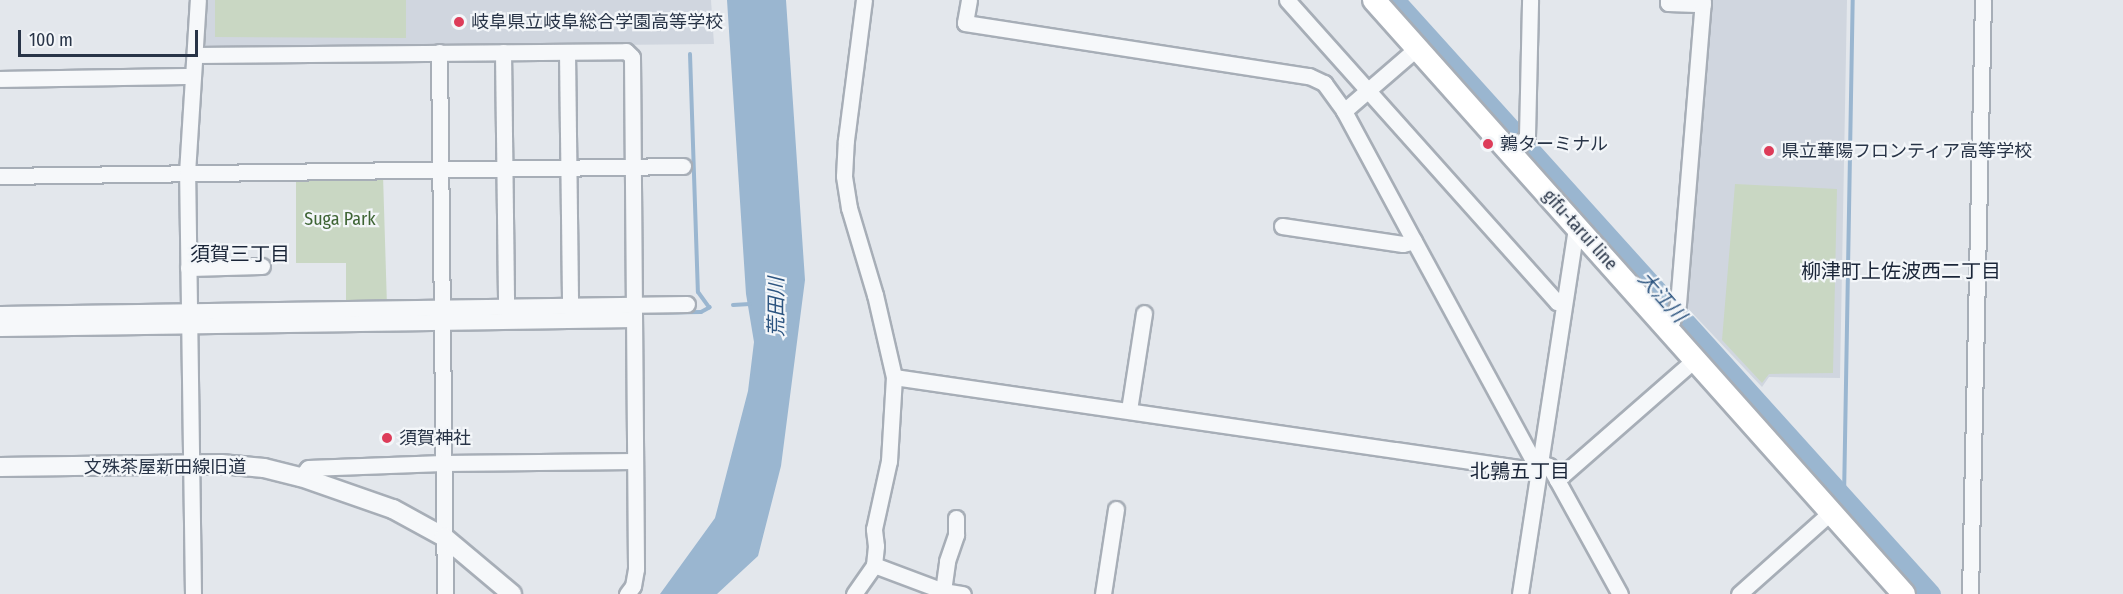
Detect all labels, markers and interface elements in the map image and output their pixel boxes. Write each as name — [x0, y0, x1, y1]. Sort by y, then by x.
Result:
place label: 岐阜県立岐阜総合学園高等学校 — [471, 11, 723, 33]
marker: 岐阜県立岐阜総合学園高等学校 — [452, 15, 466, 29]
scale bar — [21, 18, 201, 56]
text: 100 m — [29, 29, 73, 51]
place label: 鶉ターミナル — [1500, 133, 1608, 155]
marker: 鶉ターミナル — [1481, 137, 1495, 151]
place label: 県立華陽フロンティア高等学校 — [1781, 140, 2033, 162]
marker: 県立華陽フロンティア高等学校 — [1762, 144, 1776, 158]
street label: gifu-tarui line — [1538, 185, 1622, 275]
park label: Suga Park — [304, 208, 376, 230]
district label: 須賀三丁目 — [190, 242, 290, 266]
district label: 柳津町上佐波西二丁目 — [1801, 259, 2001, 283]
water label: 大江川 — [1633, 267, 1691, 327]
water label: 荒田川 — [764, 277, 788, 337]
place label: 須賀神社 — [399, 427, 471, 449]
marker: 須賀神社 — [380, 431, 394, 445]
street label: 文殊茶屋新田線旧道 — [84, 456, 246, 478]
district label: 北鶉五丁目 — [1470, 459, 1570, 483]

